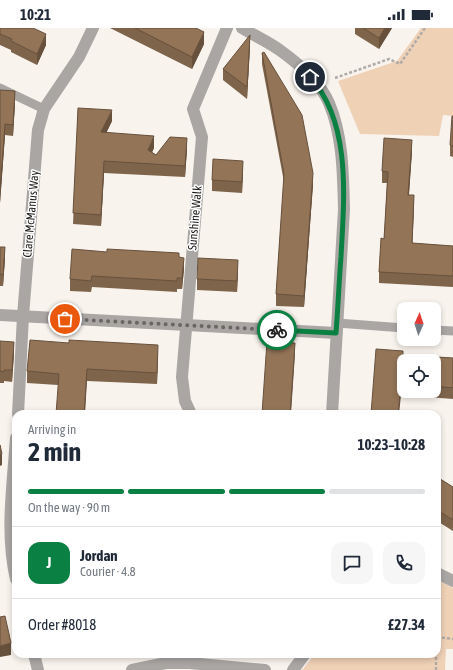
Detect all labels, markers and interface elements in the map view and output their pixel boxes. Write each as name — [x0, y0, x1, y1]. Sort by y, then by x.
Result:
text: 10:21 — [20, 6, 51, 23]
pin — [293, 60, 327, 94]
icon: home — [299, 66, 321, 88]
street label: Clare McManus Way — [20, 170, 42, 258]
street label: Sunshine Walk — [185, 184, 205, 251]
pin — [48, 302, 82, 336]
north arrow — [397, 302, 441, 346]
map controls — [397, 302, 441, 398]
icon: bag — [54, 308, 76, 330]
courier — [257, 310, 297, 350]
icon: bike — [266, 319, 288, 341]
button: locate — [397, 354, 441, 398]
text: Arriving in — [28, 422, 76, 437]
text: 10:23–10:28 — [357, 436, 425, 453]
text: 2 min — [28, 437, 81, 467]
text: On the way · 90 m — [28, 500, 110, 515]
button: chat — [331, 542, 373, 584]
button: phone — [383, 542, 425, 584]
text: Jordan — [80, 547, 118, 564]
text: J — [47, 554, 51, 571]
text: Courier · 4.8 — [80, 564, 136, 579]
text: Order #8018 — [28, 616, 96, 633]
text: £27.34 — [388, 616, 425, 633]

